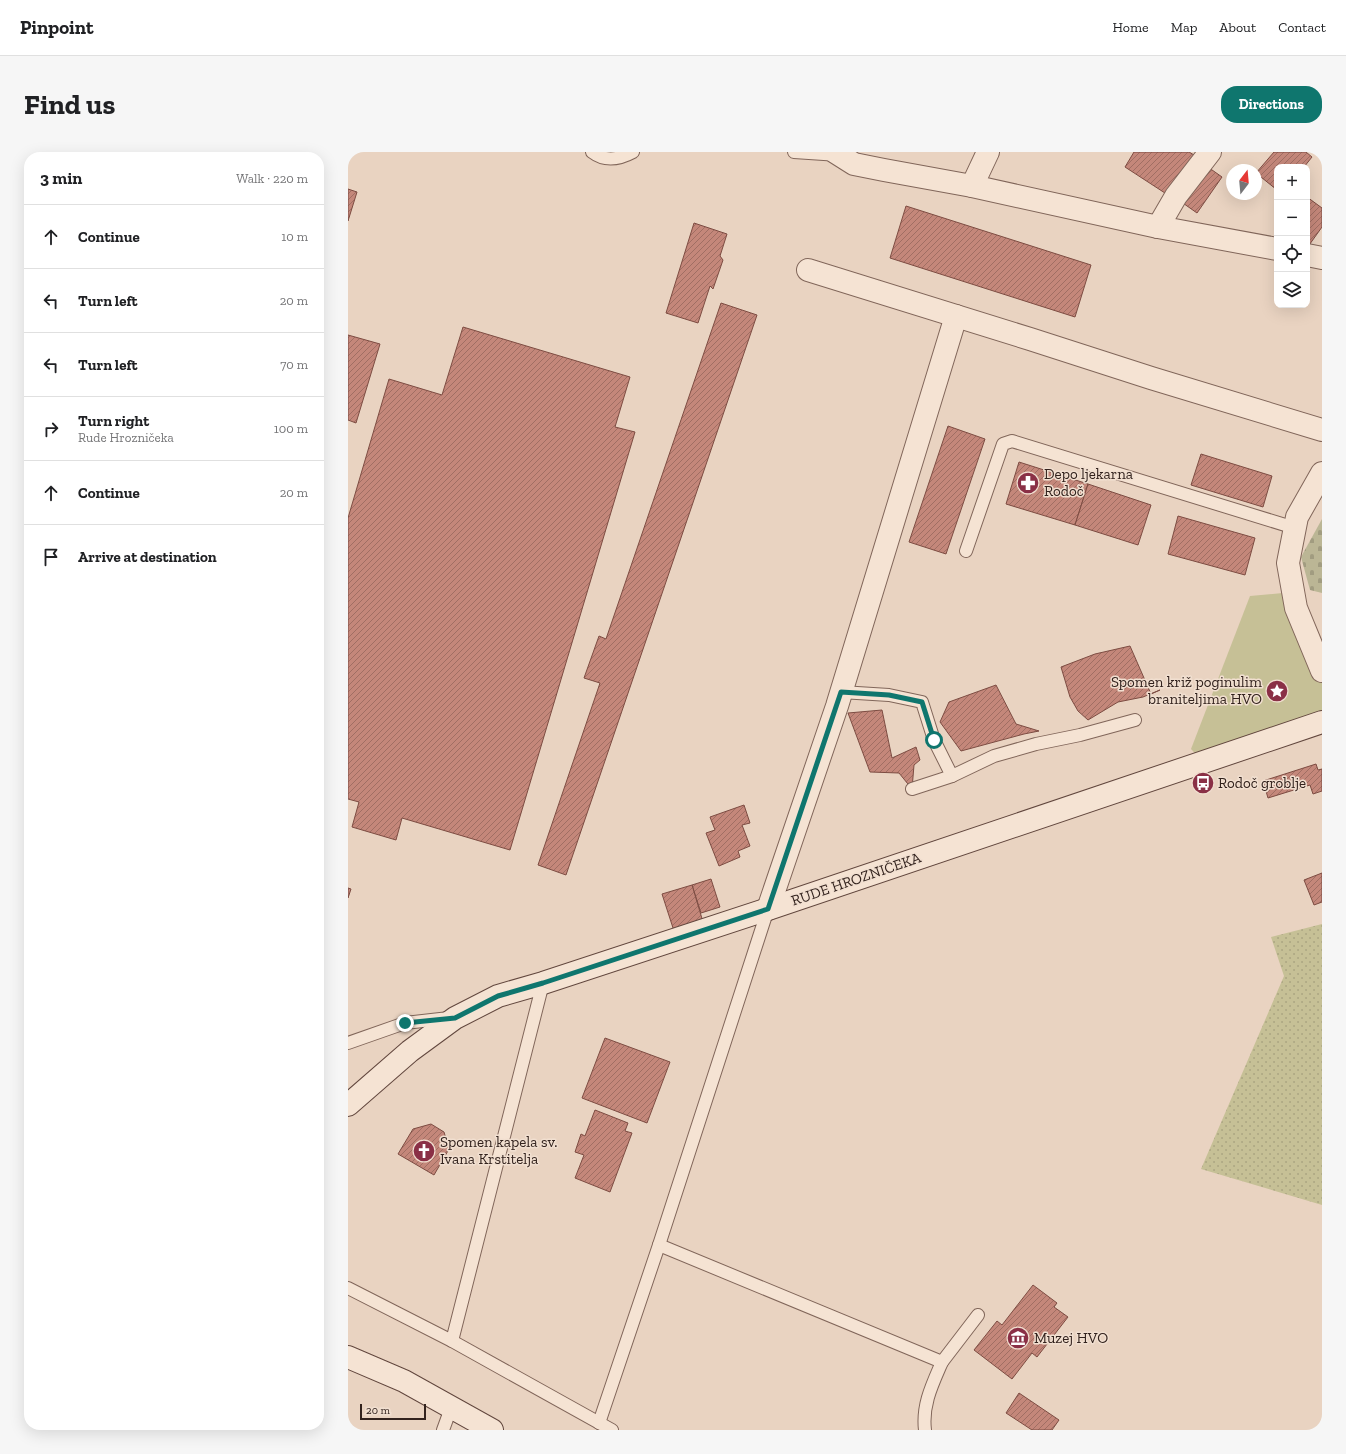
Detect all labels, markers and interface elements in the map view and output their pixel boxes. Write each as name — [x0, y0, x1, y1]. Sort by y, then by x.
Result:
text: Pinpoint — [20, 16, 94, 39]
text: Home — [1113, 19, 1149, 36]
text: Map — [1171, 19, 1197, 36]
text: About — [1219, 19, 1256, 36]
text: Contact — [1278, 19, 1326, 36]
button: Directions — [1221, 86, 1322, 123]
text: Find us — [24, 88, 115, 121]
north arrow — [1226, 164, 1262, 200]
map controls — [1274, 164, 1310, 308]
button: + — [1274, 164, 1310, 200]
text: 3 min — [40, 168, 82, 188]
text: Walk · 220 m — [236, 171, 308, 186]
button: − — [1274, 200, 1310, 236]
icon: ahead — [40, 226, 62, 248]
text: Continue — [78, 228, 140, 246]
text: 10 m — [281, 229, 308, 244]
button: locate — [1274, 236, 1310, 272]
button: layers — [1274, 272, 1310, 308]
icon: left — [40, 290, 62, 312]
text: Turn left — [78, 292, 138, 310]
text: 20 m — [280, 293, 308, 308]
icon: left — [40, 354, 62, 376]
text: Turn left — [78, 356, 138, 374]
text: 70 m — [280, 357, 308, 372]
text: Turn right — [78, 412, 149, 430]
icon: right — [40, 418, 62, 440]
text: 100 m — [274, 421, 308, 436]
text: Rude Hrozničeka — [78, 430, 174, 445]
place label: Depo ljekarna Rodoč — [1044, 465, 1133, 500]
pharmacy icon: Depo ljekarna Rodoč — [1015, 470, 1041, 496]
icon: ahead — [40, 482, 62, 504]
text: Continue — [78, 484, 140, 502]
text: 20 m — [280, 485, 308, 500]
icon: arrive — [40, 546, 62, 568]
text: Arrive at destination — [78, 548, 217, 566]
place label: Spomen križ poginulim braniteljima HVO — [1111, 673, 1262, 708]
place icon: Spomen križ poginulim braniteljima HVO — [1264, 678, 1290, 704]
route start — [925, 731, 943, 749]
bus stop icon: Rodoč groblje — [1190, 770, 1216, 796]
place label: Rodoč groblje — [1218, 774, 1306, 792]
street label: RUDE HROZNIČEKA — [789, 848, 923, 910]
route end — [396, 1014, 414, 1032]
place label: Spomen kapela sv. Ivana Krstitelja — [440, 1133, 558, 1168]
church icon: Spomen kapela sv. Ivana Krstitelja — [411, 1138, 437, 1164]
museum icon: Muzej HVO — [1005, 1325, 1031, 1351]
place label: Muzej HVO — [1034, 1329, 1108, 1347]
scale bar — [360, 1402, 426, 1421]
text: 20 m — [366, 1404, 390, 1417]

